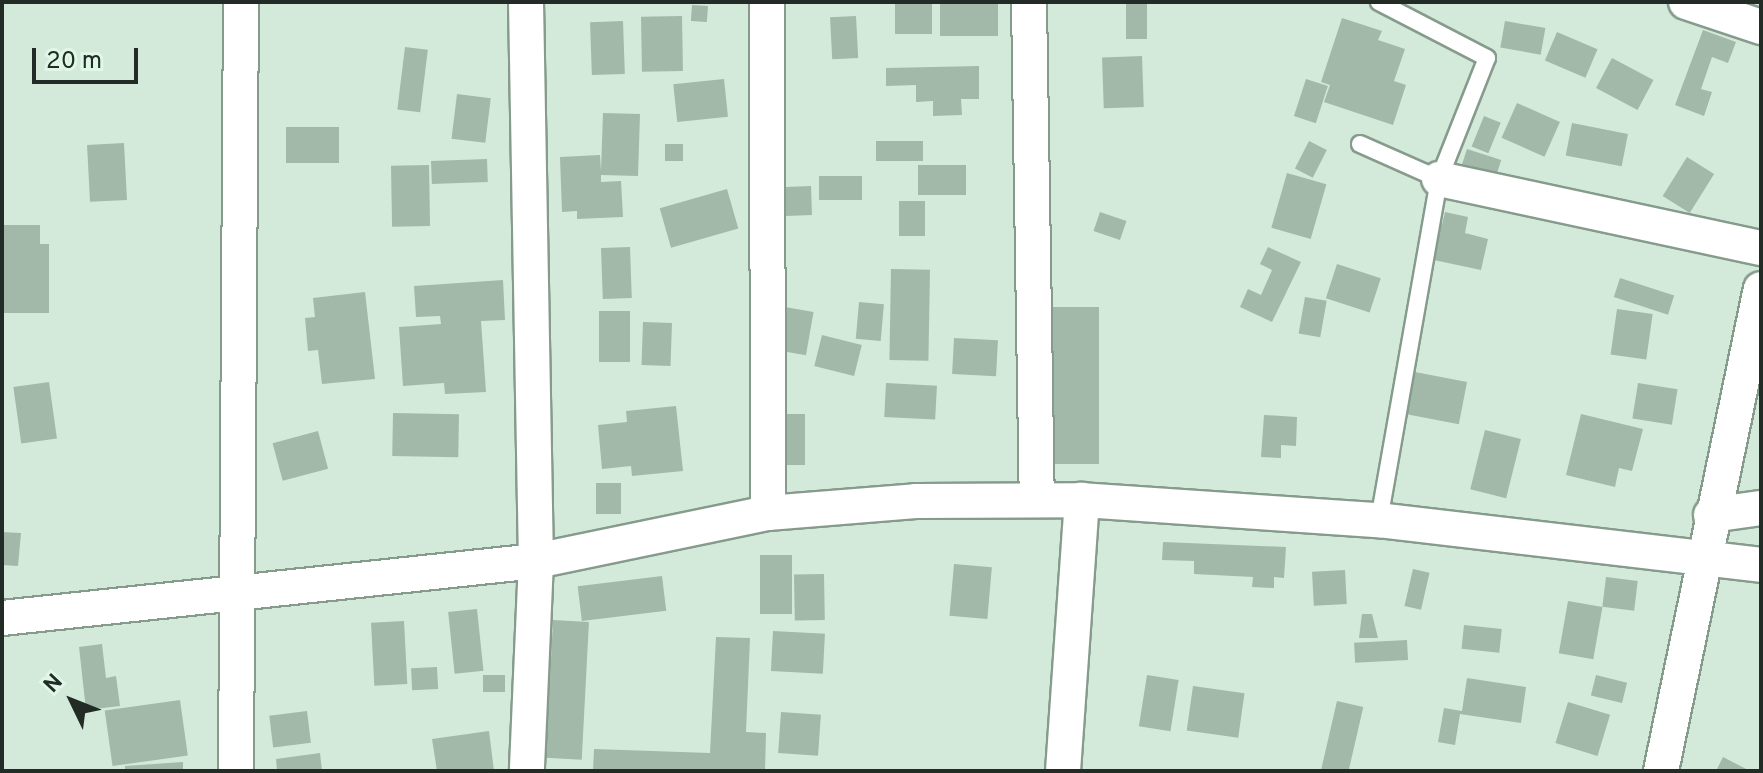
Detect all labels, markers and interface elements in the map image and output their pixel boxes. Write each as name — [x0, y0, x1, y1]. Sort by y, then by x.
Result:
scale bar — [36, 32, 142, 82]
text: 20 m — [46, 47, 102, 77]
north arrow — [32, 661, 112, 741]
text: N — [39, 669, 69, 699]

